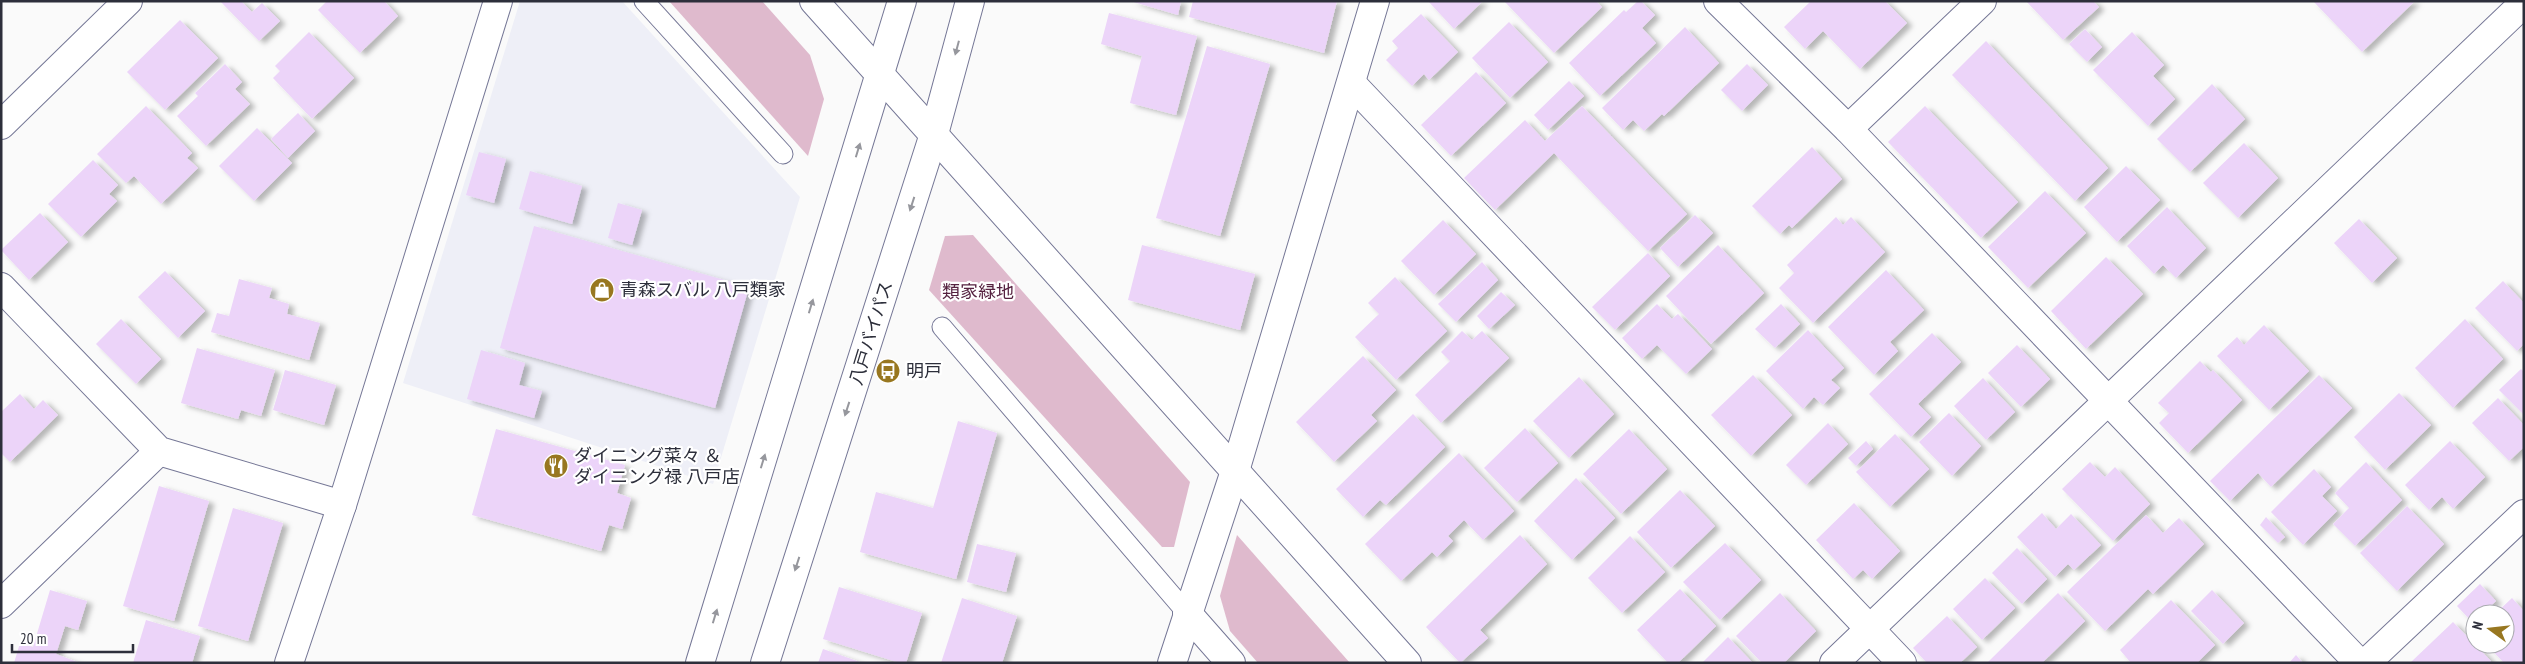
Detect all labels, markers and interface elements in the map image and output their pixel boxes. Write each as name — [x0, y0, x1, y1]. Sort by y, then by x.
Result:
one-way arrow — [953, 41, 961, 56]
one-way arrow — [855, 143, 863, 158]
one-way arrow — [908, 197, 915, 212]
shop icon: 青森スバル 八戸類家 — [589, 277, 615, 303]
place label: 青森スバル 八戸類家 — [620, 278, 786, 301]
street label: 八戸バイパス — [844, 278, 897, 388]
park label: 類家緑地 — [942, 280, 1014, 303]
one-way arrow — [807, 298, 815, 313]
bus stop icon: 明戸 — [875, 358, 901, 384]
place label: 明戸 — [906, 359, 942, 382]
one-way arrow — [843, 402, 851, 417]
place label: ダイニング菜々 ＆ ダイニング禄 八戸店 — [574, 444, 740, 488]
restaurant icon: ダイニング菜々 ＆ ダイニング禄 八戸店 — [543, 453, 569, 479]
one-way arrow — [759, 453, 767, 468]
one-way arrow — [793, 557, 801, 572]
north arrow — [2465, 604, 2515, 654]
one-way arrow — [712, 609, 719, 624]
text: N — [2468, 620, 2487, 632]
scale bar — [12, 622, 134, 654]
text: 20 m — [20, 629, 46, 648]

